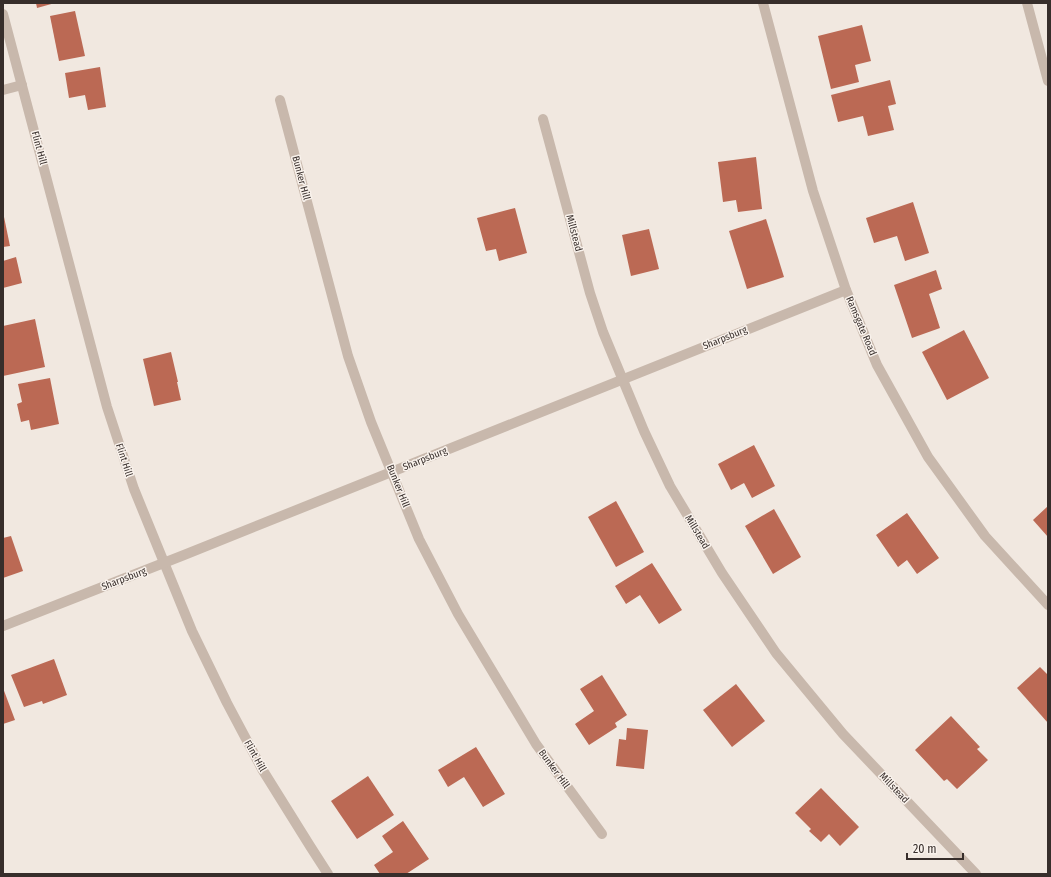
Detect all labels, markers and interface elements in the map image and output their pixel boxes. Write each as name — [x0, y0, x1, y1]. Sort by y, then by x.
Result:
street label: Flint Hill — [29, 130, 49, 166]
street label: Bunker Hill — [289, 155, 313, 202]
street label: Millstead — [563, 213, 585, 253]
street label: Ramsgate Road — [843, 295, 879, 357]
street label: Sharpsburg — [701, 324, 749, 352]
street label: Flint Hill — [113, 442, 135, 478]
street label: Sharpsburg — [401, 445, 449, 473]
street label: Bunker Hill — [384, 463, 412, 510]
street label: Millstead — [682, 513, 712, 551]
street label: Sharpsburg — [100, 565, 148, 593]
street label: Flint Hill — [241, 738, 269, 774]
street label: Bunker Hill — [536, 747, 572, 791]
street label: Millstead — [877, 770, 911, 806]
scale bar — [907, 835, 963, 861]
text: 20 m — [913, 842, 937, 856]

